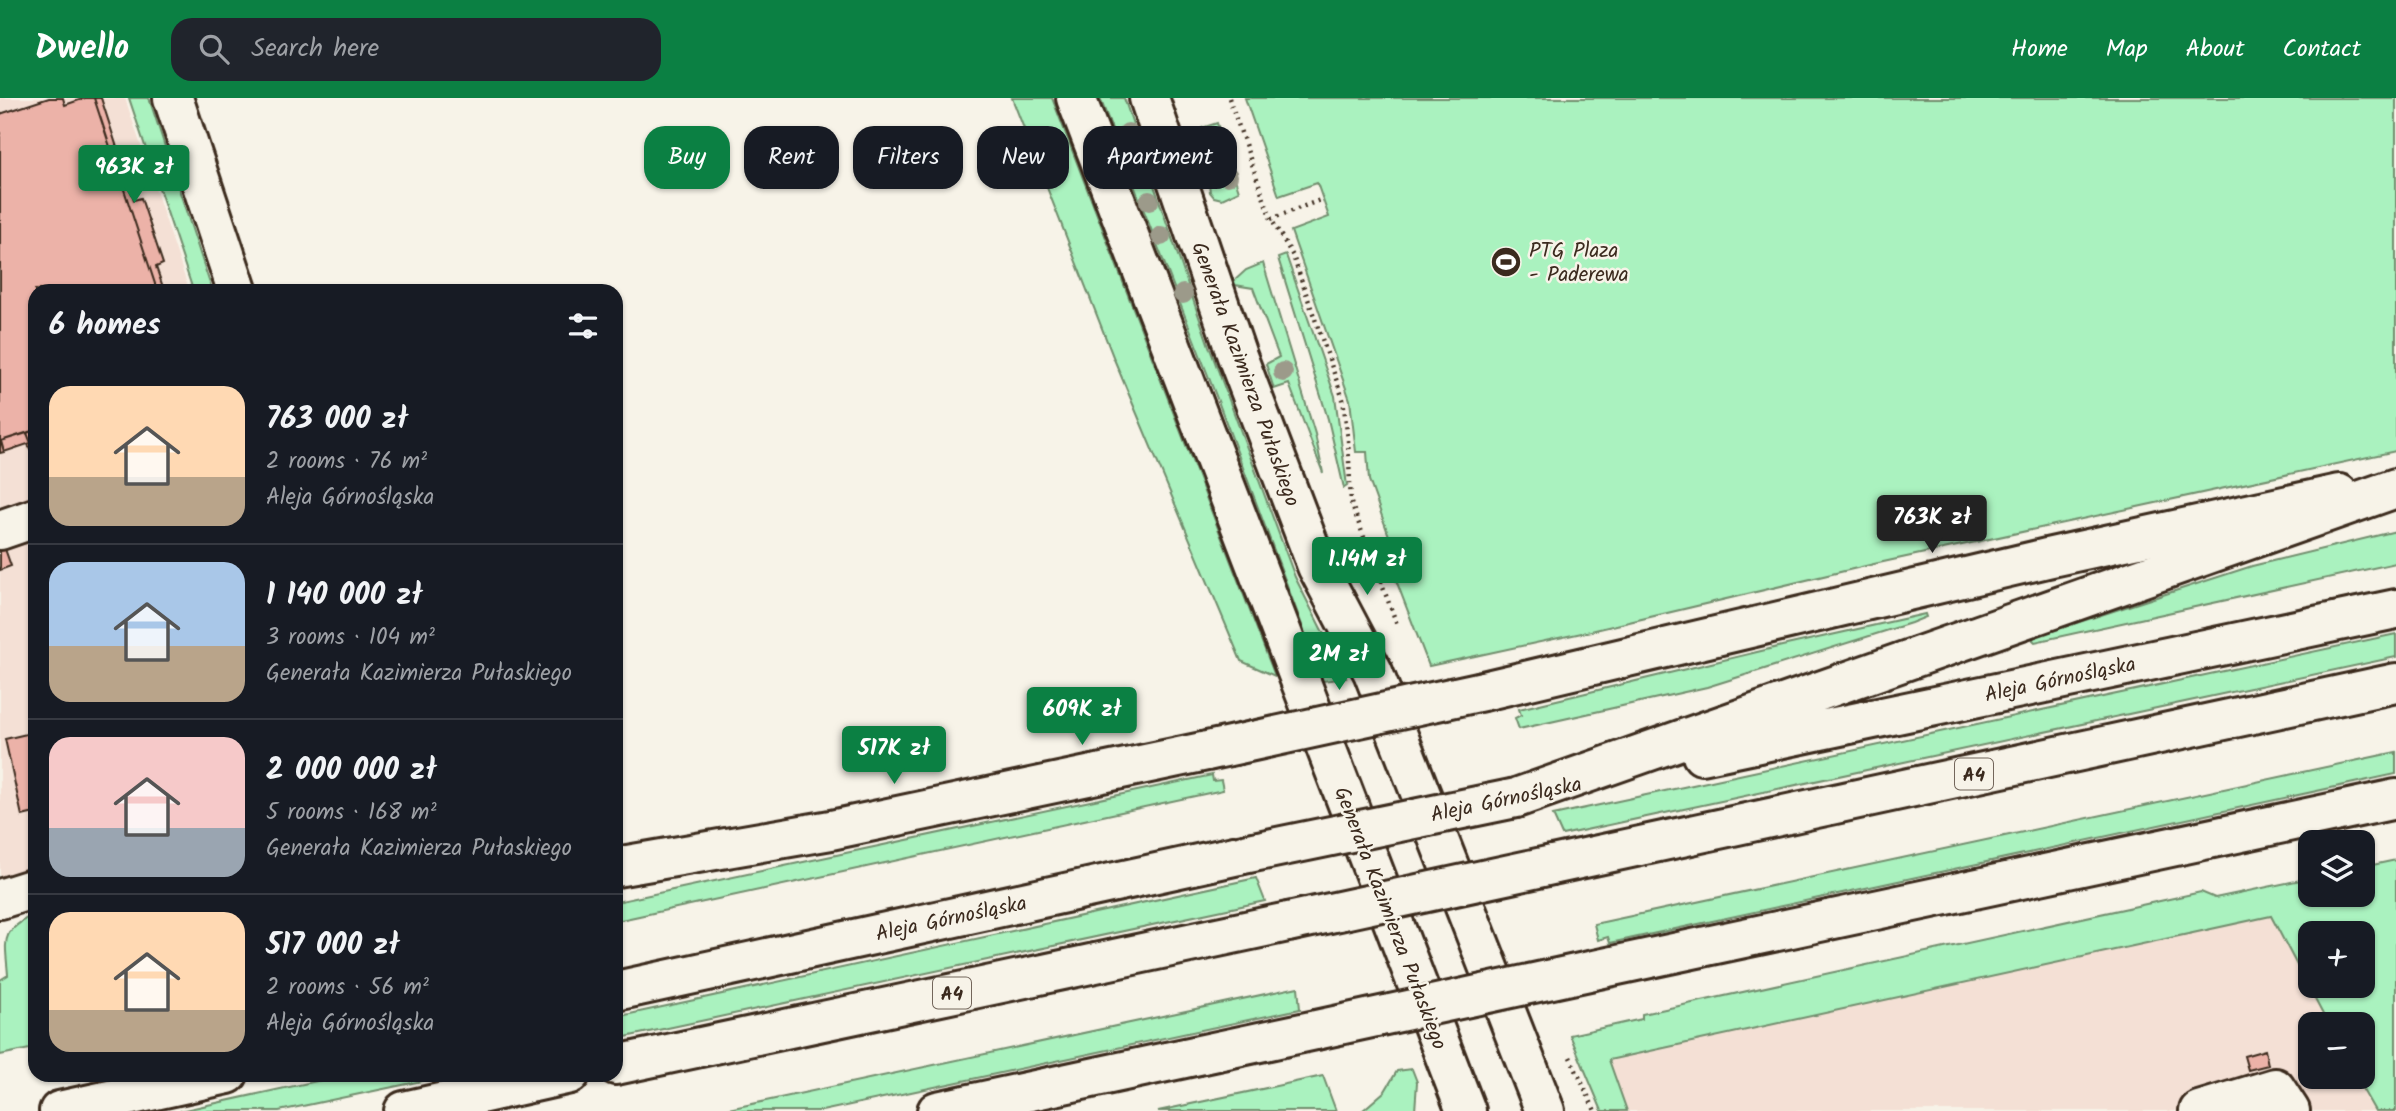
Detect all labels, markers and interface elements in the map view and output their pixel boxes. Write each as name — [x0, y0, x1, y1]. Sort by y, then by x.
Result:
search box — [171, 18, 661, 81]
text: Dwello — [35, 23, 129, 76]
text: Search here — [251, 28, 379, 70]
icon: search — [195, 30, 233, 68]
text: Home — [2011, 30, 2068, 69]
text: Map — [2106, 30, 2148, 69]
text: About — [2186, 30, 2244, 69]
text: Contact — [2282, 30, 2361, 69]
chip: Buy — [644, 126, 730, 189]
chip: Rent — [744, 126, 839, 189]
chip: Filters — [853, 126, 963, 189]
chip: New — [977, 126, 1069, 189]
chip: Apartment — [1083, 126, 1237, 189]
pin: 963K zł — [69, 146, 199, 205]
text: 963K zł — [94, 150, 174, 186]
place label: PTG Plaza - Paderewa — [1529, 235, 1629, 292]
street label: Generała Kazimierza Pułaskiego — [1181, 238, 1308, 511]
sports icon: PTG Plaza - Paderewa — [1489, 245, 1523, 279]
text: 6 homes — [49, 302, 161, 350]
icon: filters — [564, 307, 602, 345]
text: 763 000 zł — [266, 396, 408, 444]
icon: home — [105, 414, 189, 498]
text: 2 rooms · 76 m² — [266, 444, 427, 480]
text: Aleja Górnośląska — [266, 480, 434, 516]
pin: 763K zł — [1867, 496, 1997, 555]
text: 763K zł — [1893, 500, 1971, 536]
pin: 1.14M zł — [1295, 538, 1439, 597]
text: 1.14M zł — [1328, 542, 1406, 578]
text: 1 140 000 zł — [266, 572, 423, 620]
icon: home — [105, 590, 189, 674]
text: 3 rooms · 104 m² — [266, 620, 435, 656]
pin: 2M zł — [1290, 632, 1388, 692]
text: 2M zł — [1309, 637, 1369, 673]
street label: Aleja Górnośląska — [1982, 648, 2139, 713]
text: Generała Kazimierza Pułaskiego — [266, 656, 572, 692]
pin: 609K zł — [1017, 688, 1147, 747]
text: 609K zł — [1043, 692, 1121, 728]
pin: 517K zł — [829, 726, 959, 786]
text: 517K zł — [858, 731, 930, 767]
text: 2 000 000 zł — [266, 747, 436, 795]
road number: A4 — [1955, 758, 1993, 790]
icon: home — [105, 765, 189, 849]
street label: Aleja Górnośląska — [1428, 768, 1585, 833]
street label: Generała Kazimierza Pułaskiego — [1324, 782, 1455, 1055]
text: 5 rooms · 168 m² — [266, 795, 437, 831]
map controls — [2298, 830, 2375, 1089]
button: layers — [2298, 830, 2375, 907]
text: Generała Kazimierza Pułaskiego — [266, 831, 572, 867]
street label: Aleja Górnośląska — [873, 887, 1030, 952]
button: + — [2298, 921, 2375, 998]
text: 517 000 zł — [266, 922, 400, 970]
icon: home — [105, 940, 189, 1024]
text: 2 rooms · 56 m² — [266, 970, 429, 1006]
road number: A4 — [933, 978, 971, 1009]
text: Aleja Górnośląska — [266, 1006, 434, 1042]
button: − — [2298, 1012, 2375, 1089]

